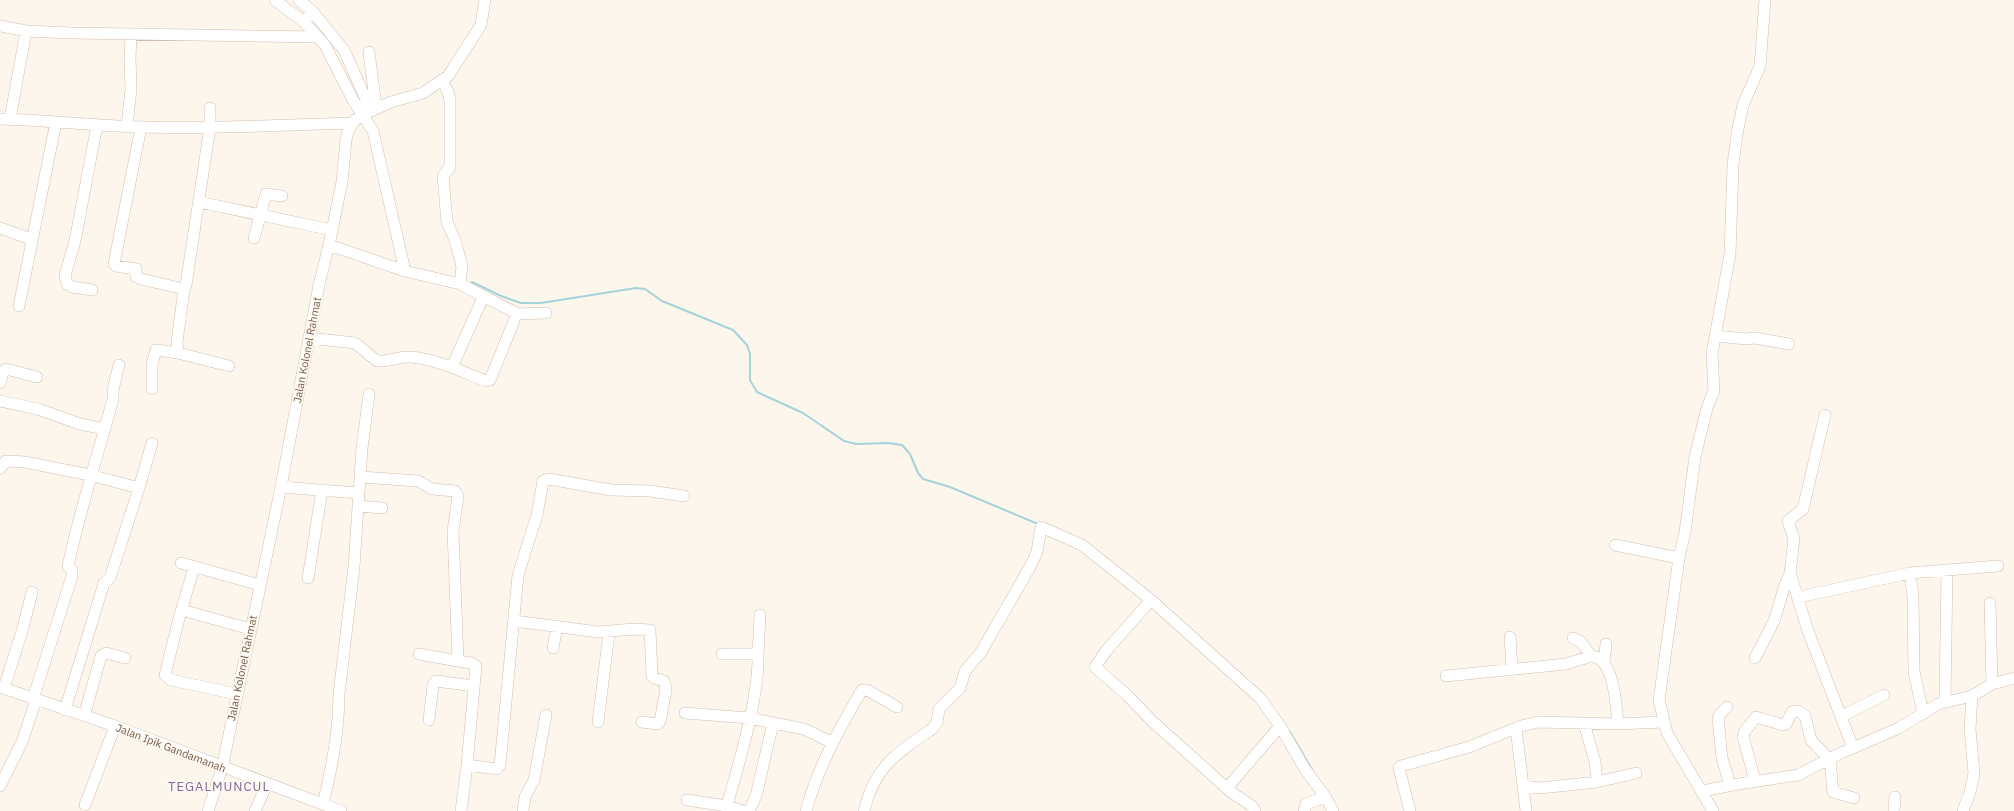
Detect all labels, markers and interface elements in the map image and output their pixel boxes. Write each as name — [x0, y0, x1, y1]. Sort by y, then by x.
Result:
street label: Jalan Kolonel Rahmat — [290, 296, 324, 404]
street label: Jalan Kolonel Rahmat — [224, 614, 260, 722]
street label: Jalan Ipik Gandamanah — [114, 721, 228, 775]
district label: TEGALMUNCUL — [168, 778, 270, 795]

